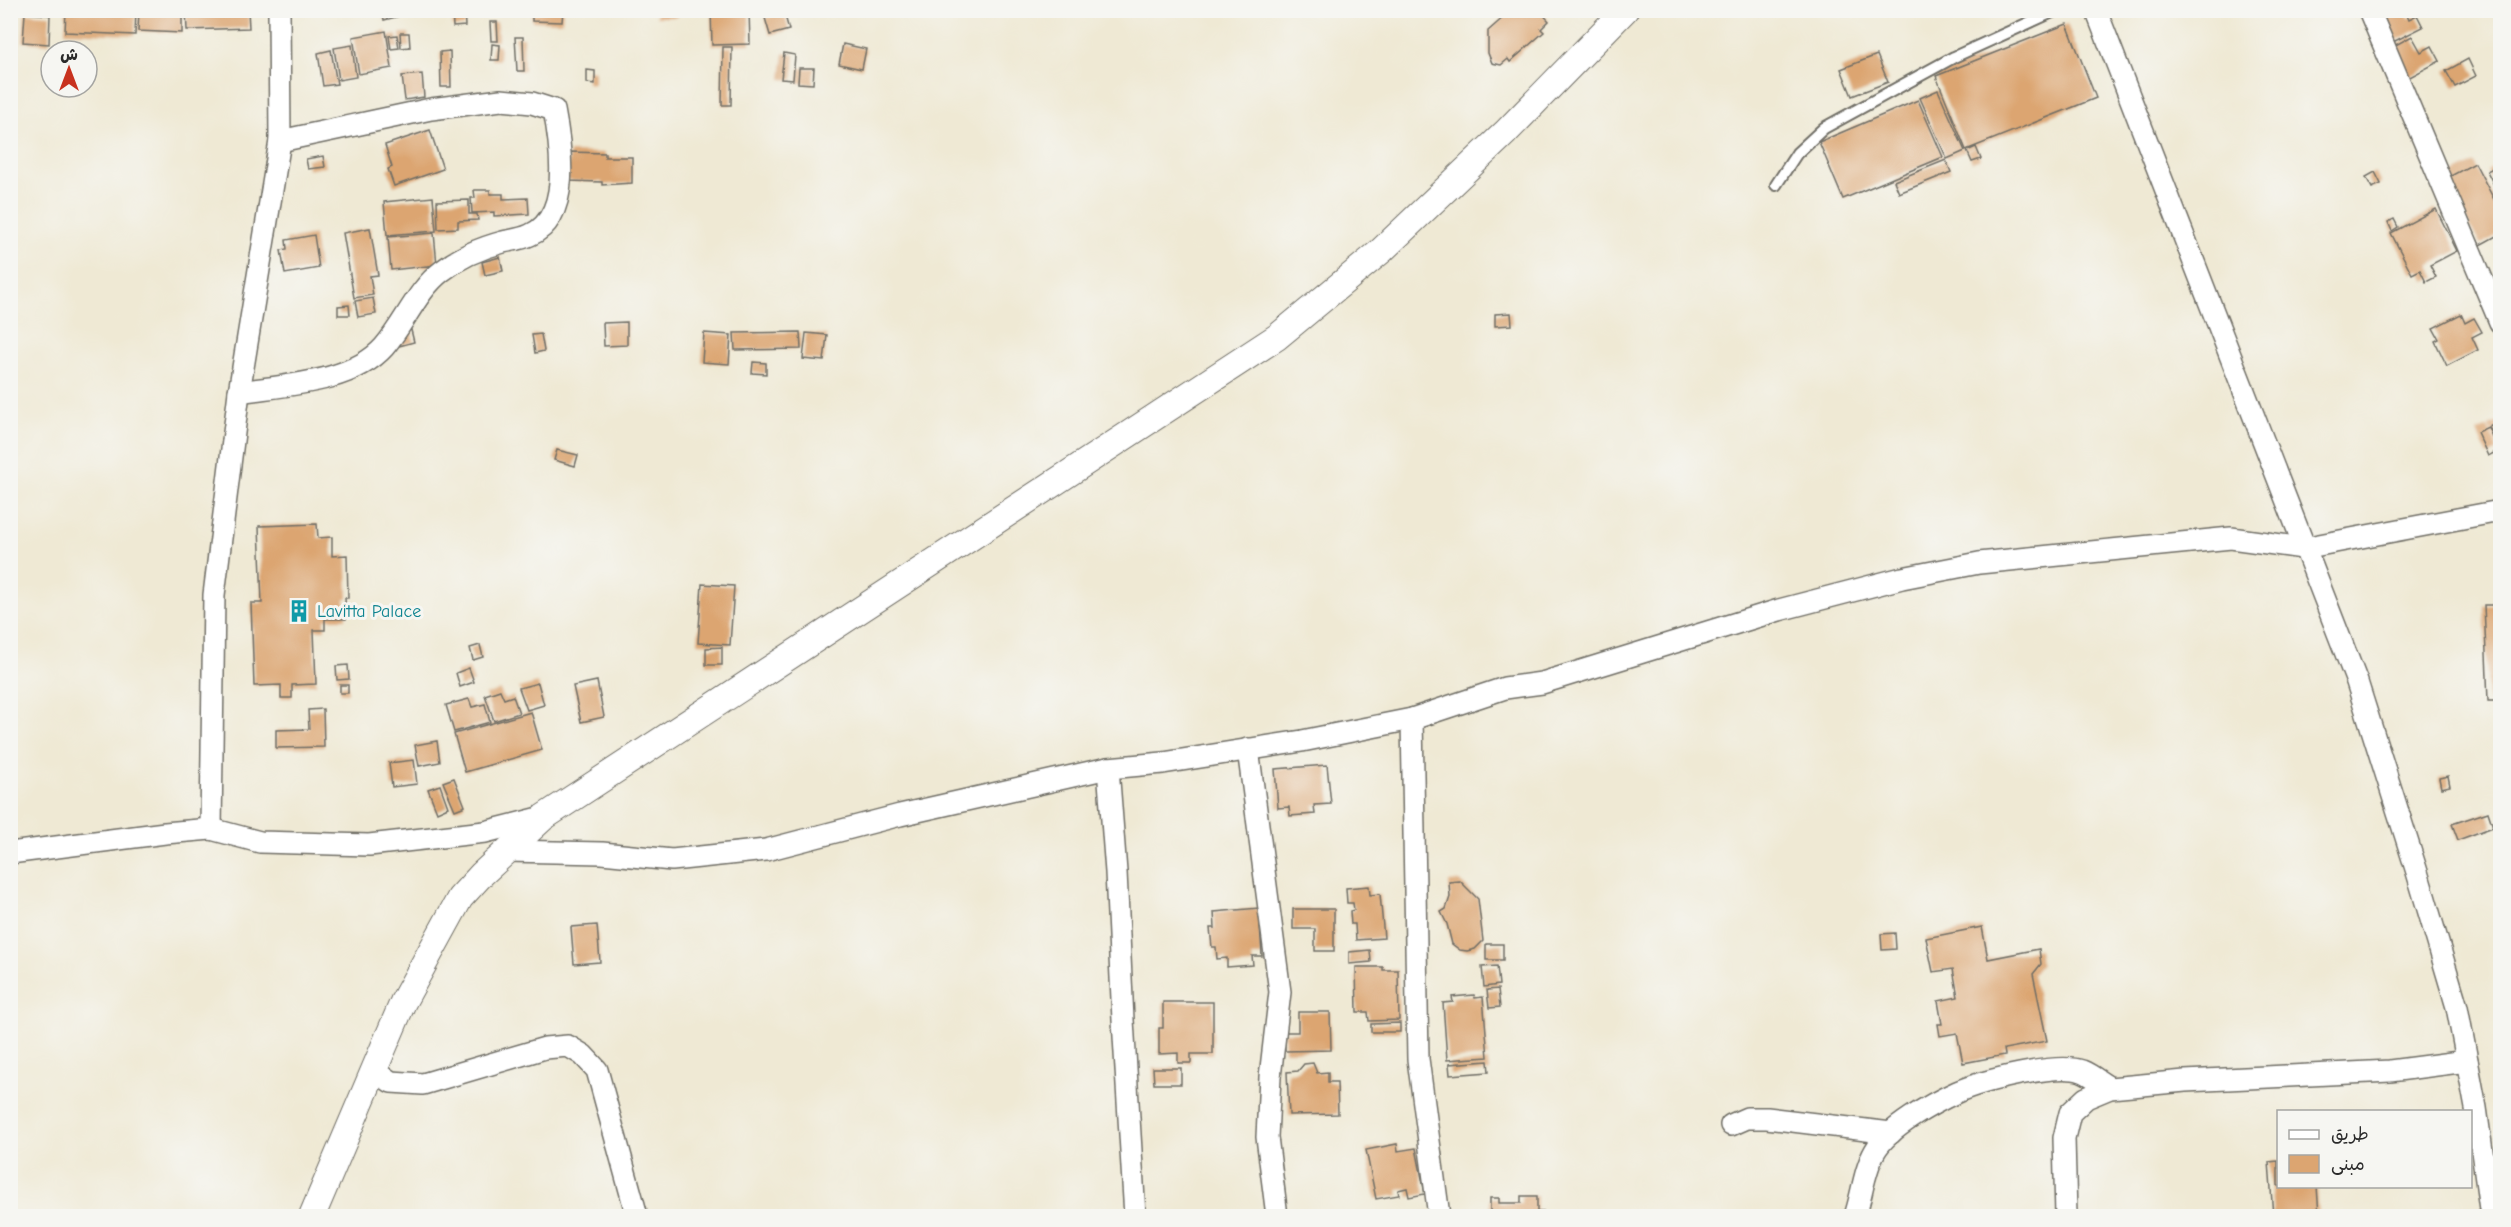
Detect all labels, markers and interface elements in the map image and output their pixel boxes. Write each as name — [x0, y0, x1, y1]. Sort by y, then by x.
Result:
north arrow — [39, 39, 99, 99]
text: ش — [60, 46, 78, 64]
building icon: Lavitta Palace — [286, 598, 312, 624]
place label: Lavitta Palace — [317, 601, 421, 622]
legend — [2277, 1110, 2472, 1188]
text: طريق — [2331, 1124, 2369, 1145]
text: مبنى — [2331, 1154, 2365, 1175]

